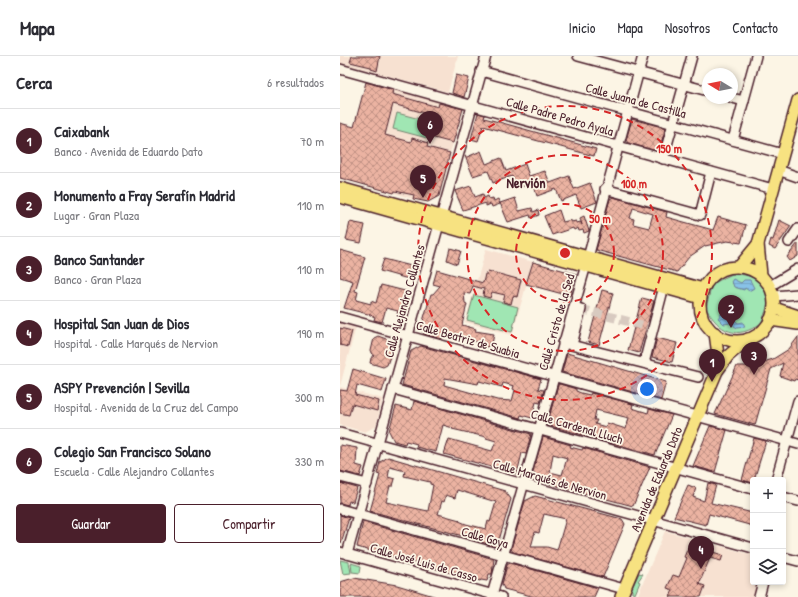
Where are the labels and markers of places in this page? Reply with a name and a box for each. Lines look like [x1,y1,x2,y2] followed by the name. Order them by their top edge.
[417,111,443,144] pin: 6
[410,165,436,198] pin: 5
[558,246,572,260] centre of rings
[718,295,744,328] pin: 2
[741,342,767,375] pin: 3
[699,349,725,382] pin: 1
[688,536,714,569] pin: 4

